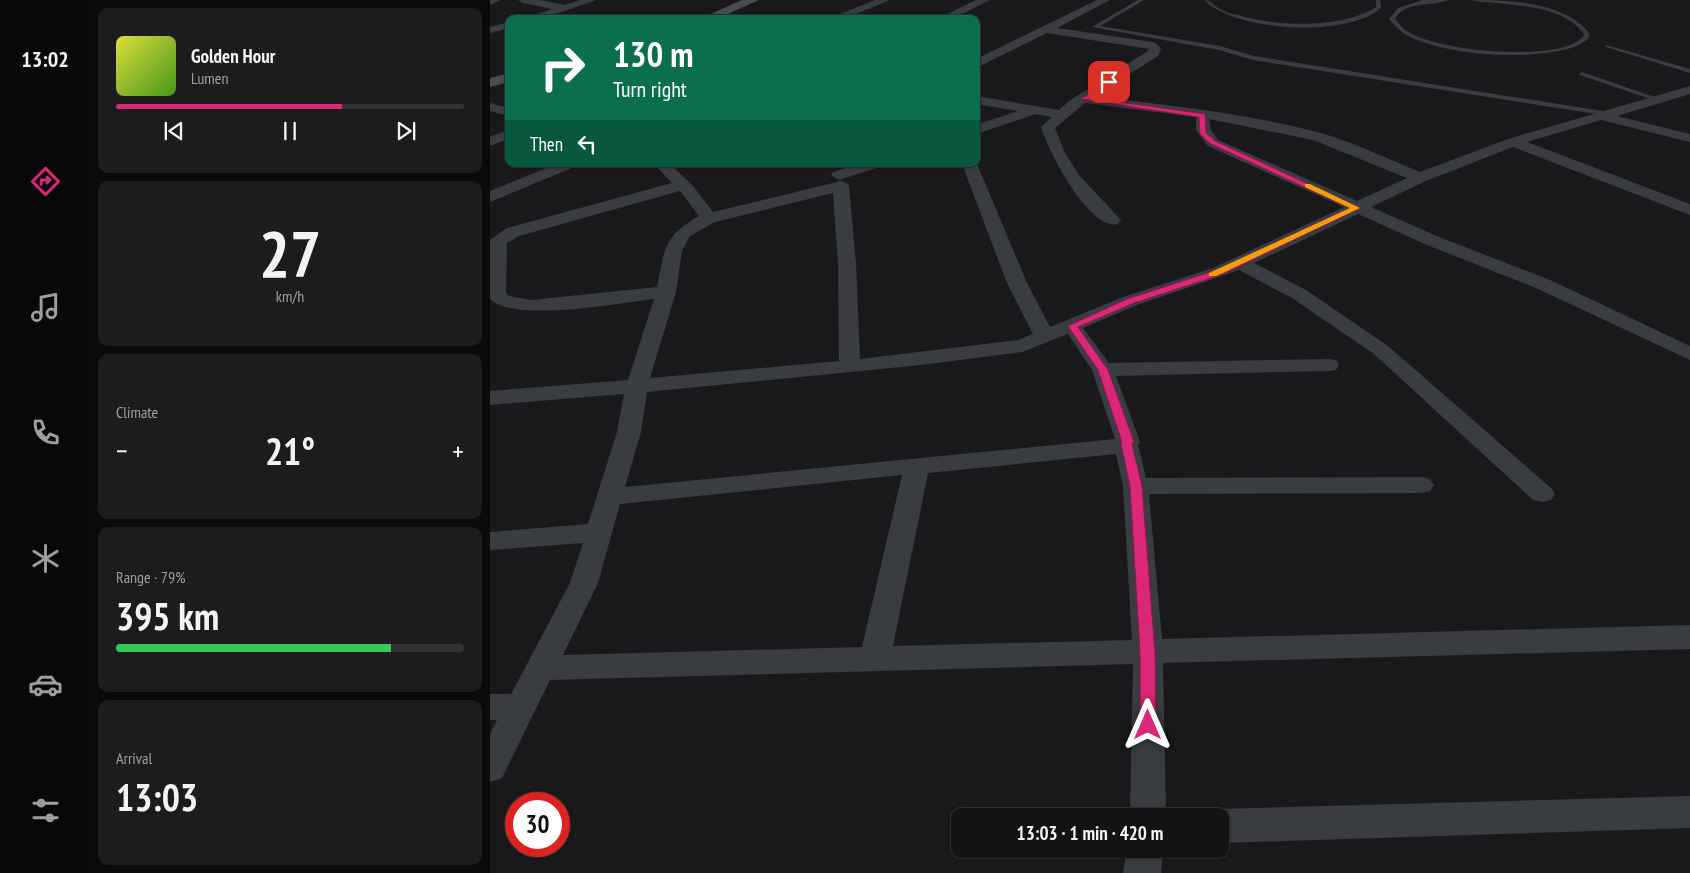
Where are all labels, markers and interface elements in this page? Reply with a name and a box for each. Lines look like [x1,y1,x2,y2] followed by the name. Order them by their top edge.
[613,31,694,77] text: 130 m
[530,35,595,100] icon: right
[191,44,275,68] text: Golden Hour
[21,45,69,73] text: 13:02
[1088,61,1130,103] pin
[191,68,228,88] text: Lumen
[1095,68,1123,96] icon: arrive
[613,75,687,103] text: Turn right
[160,117,188,145] icon: previous
[276,117,304,145] icon: pause
[392,117,420,145] icon: next
[573,130,601,158] icon: left
[530,132,563,156] text: Then
[28,164,63,199] icon: directions
[259,211,321,295] text: 27
[276,286,304,306] text: km/h
[28,290,63,325] icon: music
[116,402,158,422] text: Climate
[28,415,63,450] icon: phone
[265,426,315,475] text: 21°
[116,432,128,469] text: −
[452,432,464,469] text: +
[28,541,63,576] icon: climate
[116,567,185,587] text: Range · 79%
[116,591,219,640] text: 395 km
[28,667,63,702] icon: car
[1121,698,1173,750] position arrow
[116,748,152,768] text: Arrival
[116,772,198,821] text: 13:03
[505,792,570,857] speed limit sign: 30
[28,793,63,828] icon: filters
[1017,821,1163,845] text: 13:03 · 1 min · 420 m

